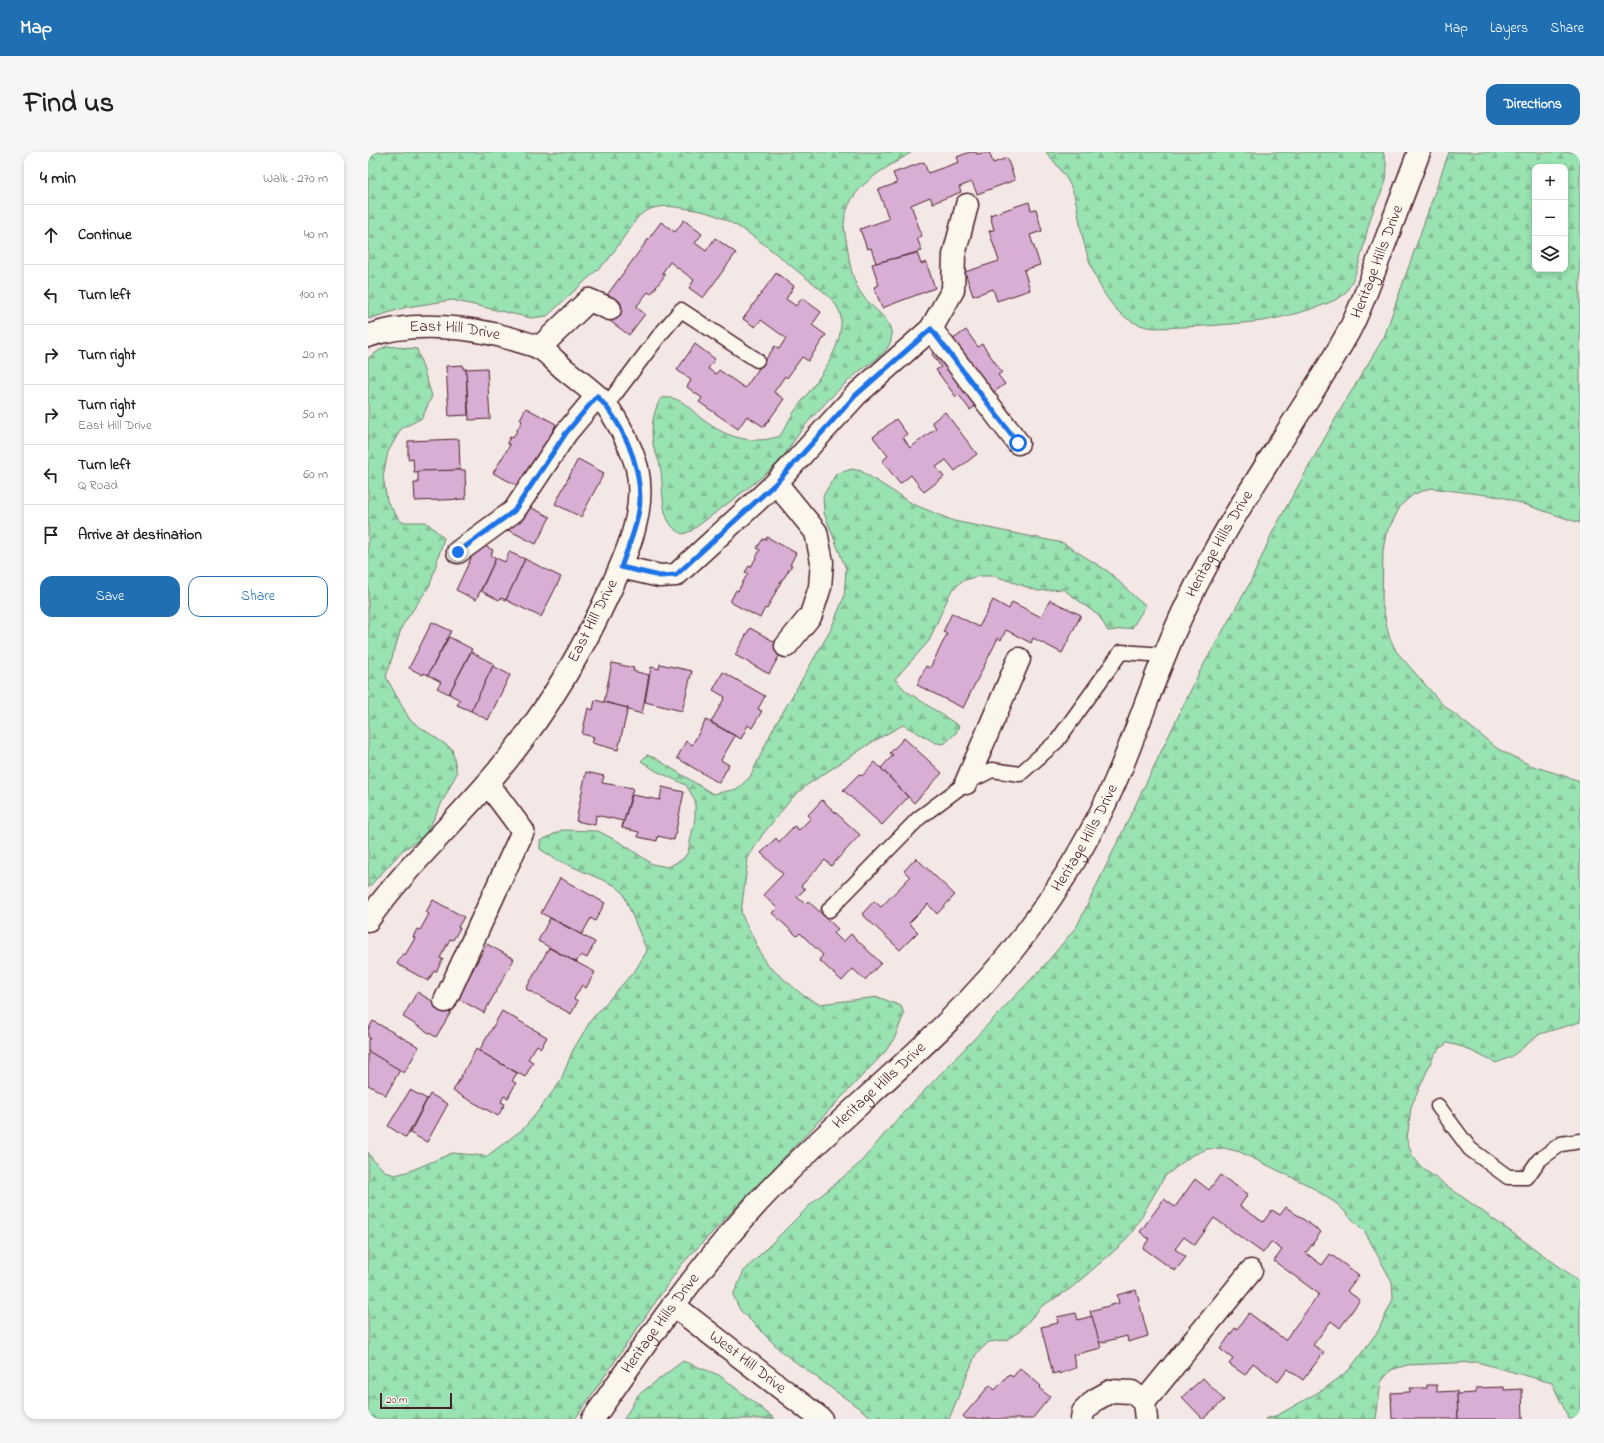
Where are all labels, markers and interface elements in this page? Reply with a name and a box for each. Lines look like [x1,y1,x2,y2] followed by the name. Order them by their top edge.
[20,15,52,42] text: Map
[1444,18,1468,39] text: Map
[1490,18,1528,39] text: Layers
[1550,18,1584,39] text: Share
[24,84,114,125] text: Find us
[1486,84,1580,125] button: Directions
[1532,164,1568,272] map controls
[1532,164,1568,200] button: +
[40,166,76,191] text: 4 min
[263,169,328,188] text: Walk · 270 m
[1532,200,1568,236] button: −
[1345,201,1410,323] street label: Heritage Hills Drive
[40,224,62,246] icon: ahead
[78,224,132,246] text: Continue
[304,225,328,244] text: 40 m
[1532,236,1568,272] button: layers
[40,284,62,306] icon: left
[78,284,131,306] text: Turn left
[299,285,328,304] text: 100 m
[409,315,503,347] street label: East Hill Drive
[40,344,62,366] icon: right
[78,344,136,366] text: Turn right
[303,345,328,364] text: 20 m
[78,394,136,416] text: Turn right
[40,404,62,426] icon: right
[302,405,328,424] text: 50 m
[78,416,152,435] text: East Hill Drive
[1009,434,1027,452] route start
[78,454,131,476] text: Turn left
[40,464,62,486] icon: left
[303,465,328,484] text: 60 m
[78,476,118,495] text: Q Road
[1180,485,1260,602] street label: Heritage Hills Drive
[40,524,62,546] icon: arrive
[78,524,202,546] text: Arrive at destination
[449,543,467,561] route end
[562,574,625,667] street label: East Hill Drive
[40,576,180,617] button: Save
[188,576,328,617] button: Share
[1046,780,1125,897] street label: Heritage Hills Drive
[827,1036,932,1135] street label: Heritage Hills Drive
[616,1267,706,1379] street label: Heritage Hills Drive
[704,1325,792,1401] street label: West Hill Drive
[380,1391,452,1410] scale bar
[386,1392,408,1408] text: 20 m

